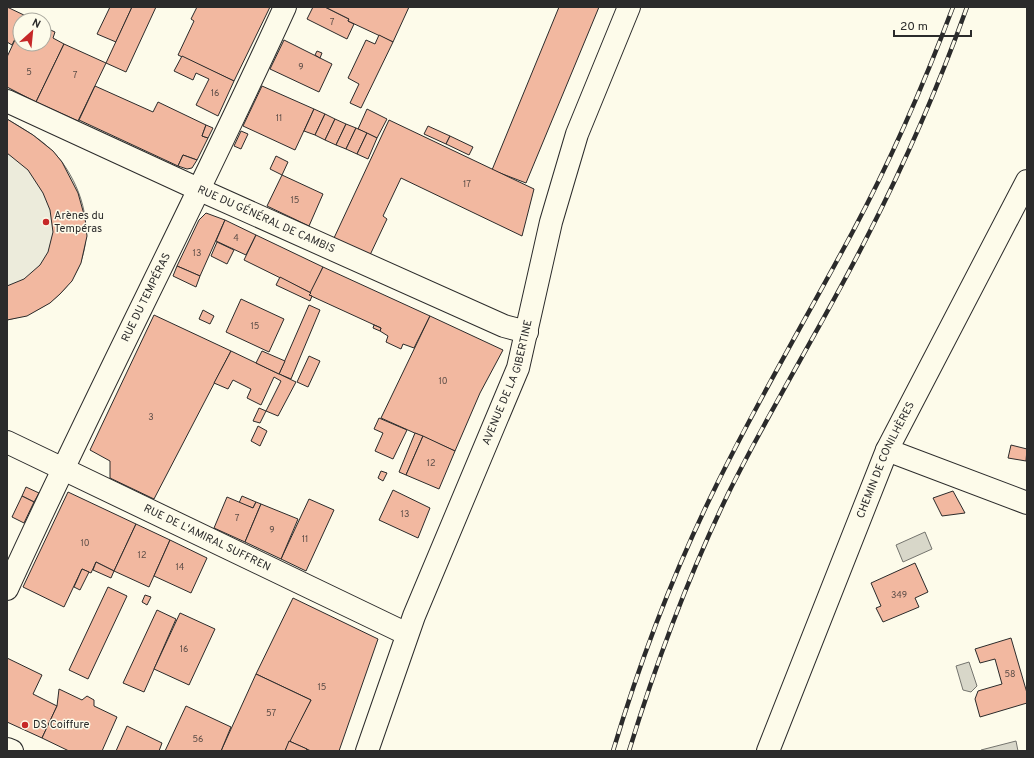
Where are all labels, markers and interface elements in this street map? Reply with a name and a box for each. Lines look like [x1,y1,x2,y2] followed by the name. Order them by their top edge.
[12,12,52,52] north arrow
[894,12,971,38] scale bar
[29,16,43,32] text: N
[330,17,335,28] house number: 7
[900,19,928,35] text: 20 m
[298,62,304,73] house number: 9
[26,67,32,78] house number: 5
[73,70,78,81] house number: 7
[211,88,219,99] house number: 16
[276,113,282,124] house number: 11
[463,179,471,190] house number: 17
[195,183,337,256] street label: RUE DU GÉNÉRAL DE CAMBIS
[291,195,299,206] house number: 15
[54,209,104,236] place label: Arènes du Tempéras
[41,217,51,227] marker: Arènes du Tempéras
[233,233,239,244] house number: 4
[193,248,201,259] house number: 13
[119,251,174,344] street label: RUE DU TEMPÉRAS
[479,318,536,447] street label: AVENUE DE LA GIBERTINE
[251,321,259,332] house number: 15
[438,376,448,387] house number: 10
[854,399,918,520] street label: CHEMIN DE CONILHÈRES
[148,412,154,423] house number: 3
[427,458,435,469] house number: 12
[141,502,273,575] street label: RUE DE L'AMIRAL SUFFREN
[401,509,409,520] house number: 13
[235,513,240,524] house number: 7
[269,525,275,536] house number: 9
[302,534,308,545] house number: 11
[80,538,90,549] house number: 10
[138,550,146,561] house number: 12
[176,562,185,573] house number: 14
[891,590,907,601] house number: 349
[180,644,188,655] house number: 16
[1004,669,1016,680] house number: 58
[318,682,326,693] house number: 15
[266,708,276,719] house number: 57
[33,718,89,732] place label: DS Coiffure
[20,720,30,730] marker: DS Coiffure
[193,734,203,745] house number: 56

